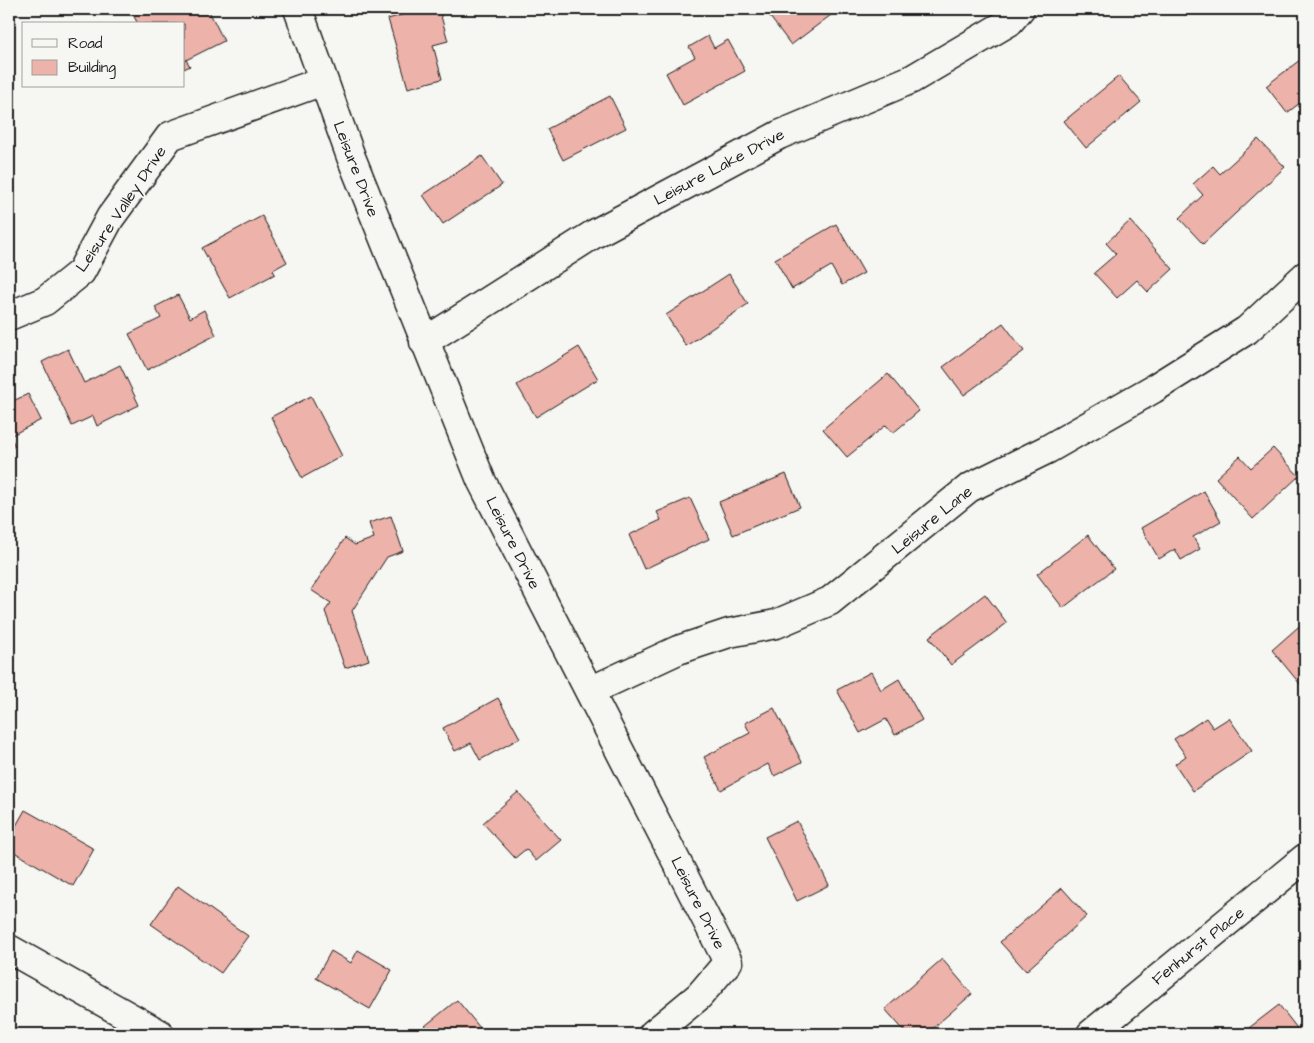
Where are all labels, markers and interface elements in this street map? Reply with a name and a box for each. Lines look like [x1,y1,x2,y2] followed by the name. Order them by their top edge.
[22,22,185,88] legend
[68,33,103,54] text: Road
[68,57,116,79] text: Building
[328,118,384,220] street label: Leisure Drive
[650,123,788,211] street label: Leisure Lake Drive
[71,141,172,277] street label: Leisure Valley Drive
[887,480,977,559] street label: Leisure Lane
[480,493,546,593] street label: Leisure Drive
[665,853,731,953] street label: Leisure Drive
[1147,902,1249,990] street label: Fenhurst Place

